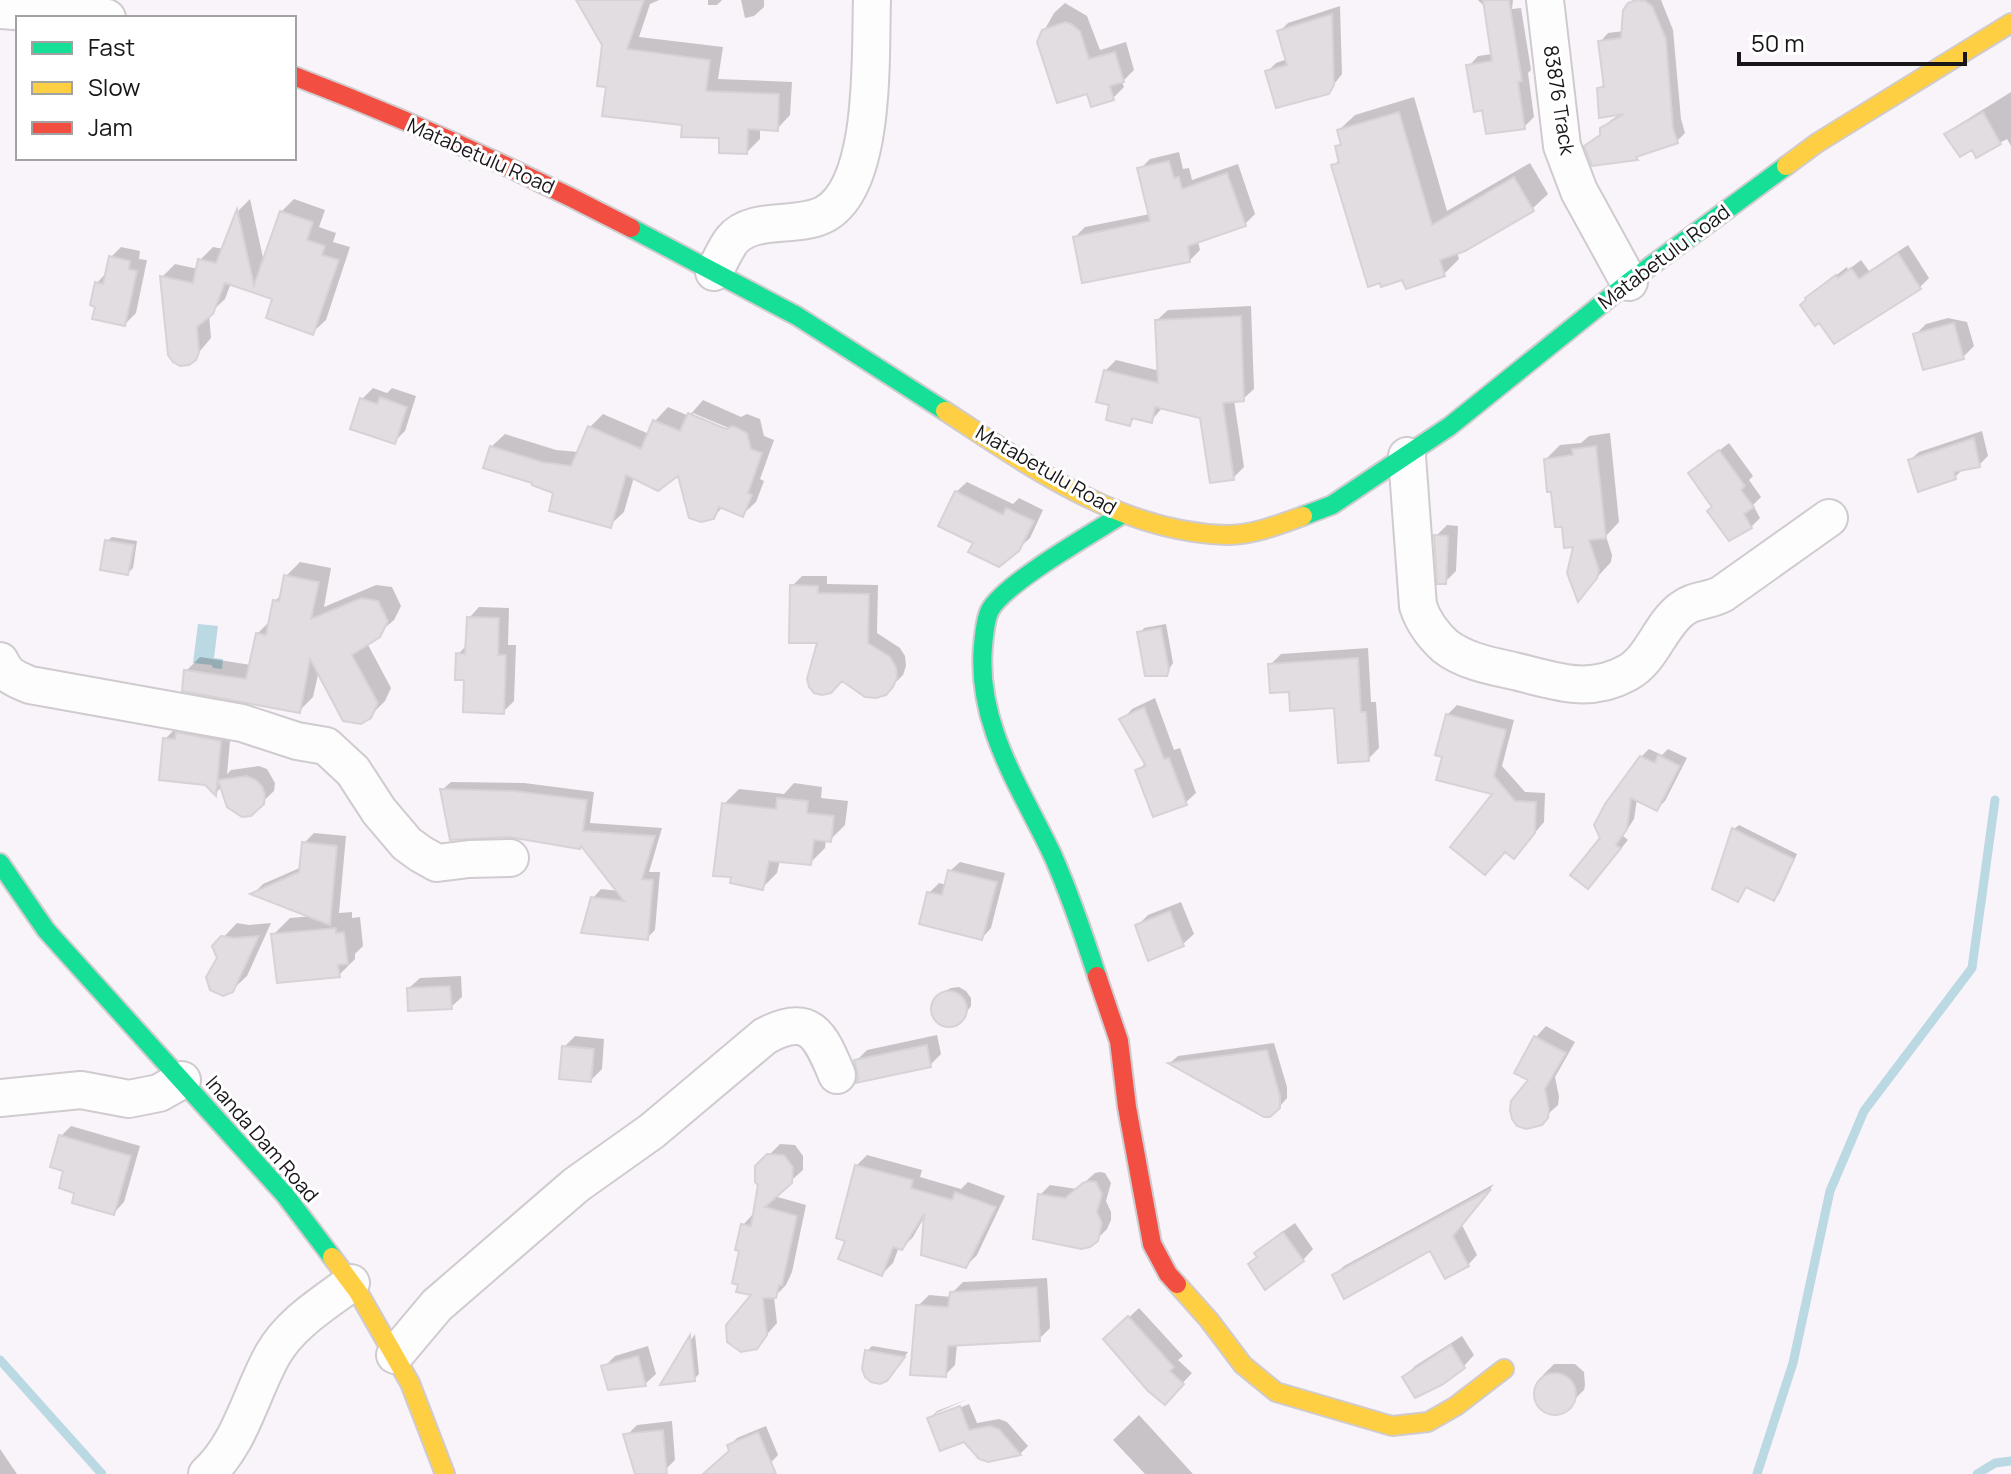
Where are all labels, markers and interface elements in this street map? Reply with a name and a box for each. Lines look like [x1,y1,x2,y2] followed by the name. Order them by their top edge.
[16,16,296,160] legend
[1739,16,1965,66] scale bar
[1751,26,1805,59] text: 50 m
[88,30,135,63] text: Fast
[1538,43,1582,158] street label: 83876 Track
[88,70,141,103] text: Slow
[88,110,133,143] text: Jam
[403,111,559,200] street label: Matabetulu Road
[1592,198,1735,315] street label: Matabetulu Road
[971,418,1122,521] street label: Matabetulu Road
[200,1070,325,1208] street label: Inanda Dam Road

